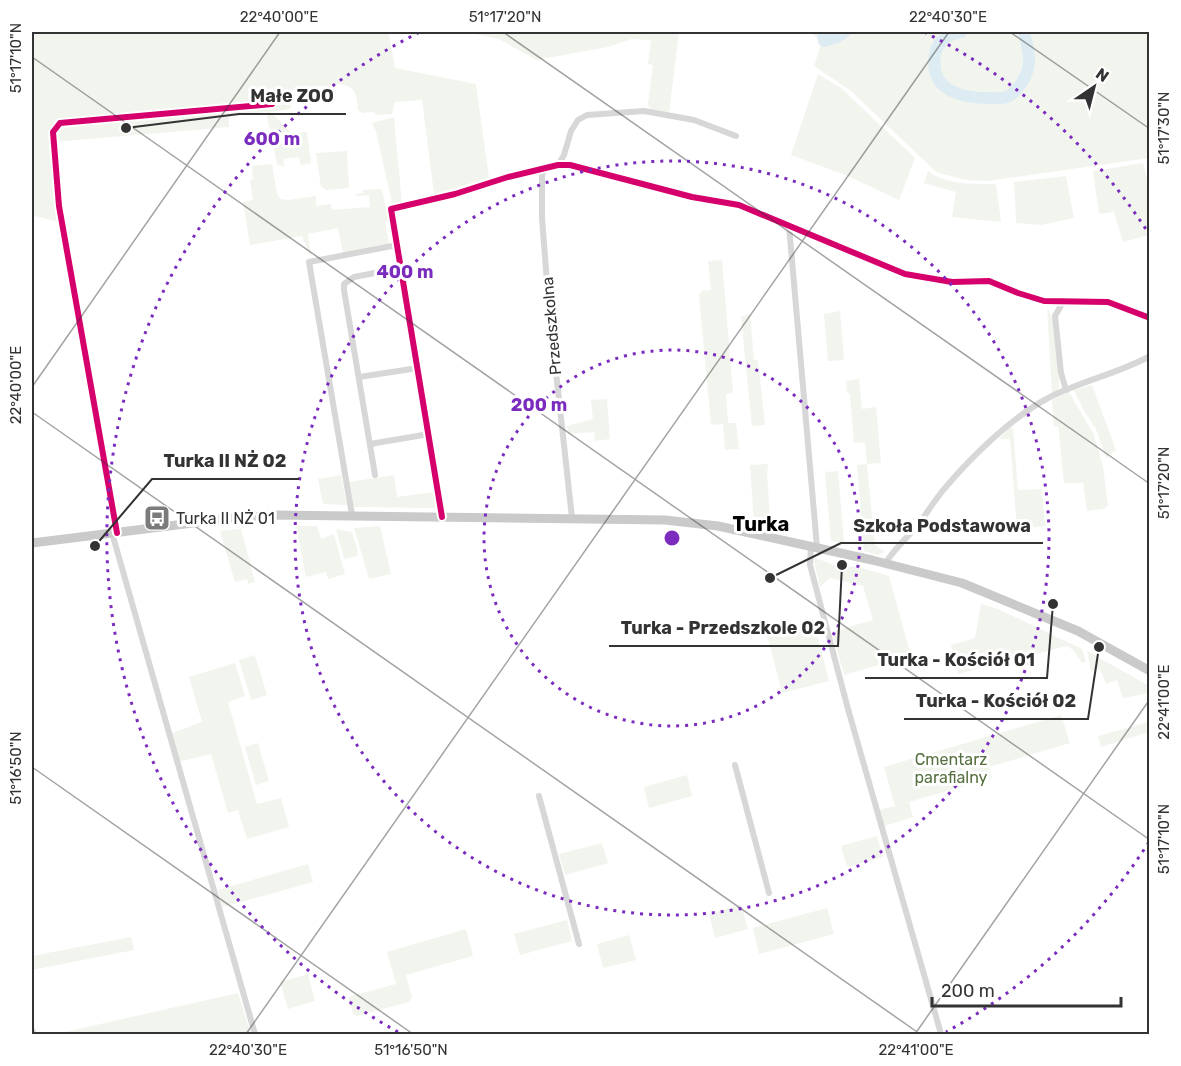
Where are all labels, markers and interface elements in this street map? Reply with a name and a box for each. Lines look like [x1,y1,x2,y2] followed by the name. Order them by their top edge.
[240,8,318,26] text: 22°40'00"E
[469,8,541,26] text: 51°17'20"N
[909,8,987,26] text: 22°40'30"E
[7,23,25,93] text: 51°17'10"N
[1064,57,1124,117] north arrow
[1092,64,1112,86] text: N
[239,78,346,114] callout: Małe ZOO
[250,85,334,107] text: Małe ZOO
[1155,92,1173,164] text: 51°17'30"N
[244,128,300,150] text: 600 m
[376,261,434,283] text: 400 m
[538,276,565,376] street label: Przedszkolna
[7,346,25,424] text: 22°40'00"E
[511,394,567,416] text: 200 m
[152,443,299,479] callout: Turka II NŻ 02
[1155,447,1173,519] text: 51°17'20"N
[164,450,286,472] text: Turka II NŻ 02
[142,503,172,533] bus stop icon: Turka II NŻ 01
[841,507,1043,543] callout: Szkoła Podstawowa
[176,509,275,528] place label: Turka II NŻ 01
[733,512,789,536] district label: Turka
[853,515,1031,537] text: Szkoła Podstawowa
[662,528,682,548] centre of rings
[609,610,838,646] callout: Turka - Przedszkole 02
[621,617,825,639] text: Turka - Przedszkole 02
[865,642,1047,678] callout: Turka - Kościół 01
[877,649,1035,671] text: Turka - Kościół 01
[1155,664,1173,740] text: 22°41'00"E
[904,683,1088,719] callout: Turka - Kościół 02
[916,690,1076,712] text: Turka - Kościół 02
[7,731,25,805] text: 51°16'50"N
[915,750,988,787] park label: Cmentarz parafialny
[1155,804,1173,874] text: 51°17'10"N
[932,970,1121,1008] scale bar
[941,980,995,1002] text: 200 m
[209,1041,287,1059] text: 22°40'30"E
[374,1041,448,1059] text: 51°16'50"N
[878,1041,954,1059] text: 22°41'00"E

